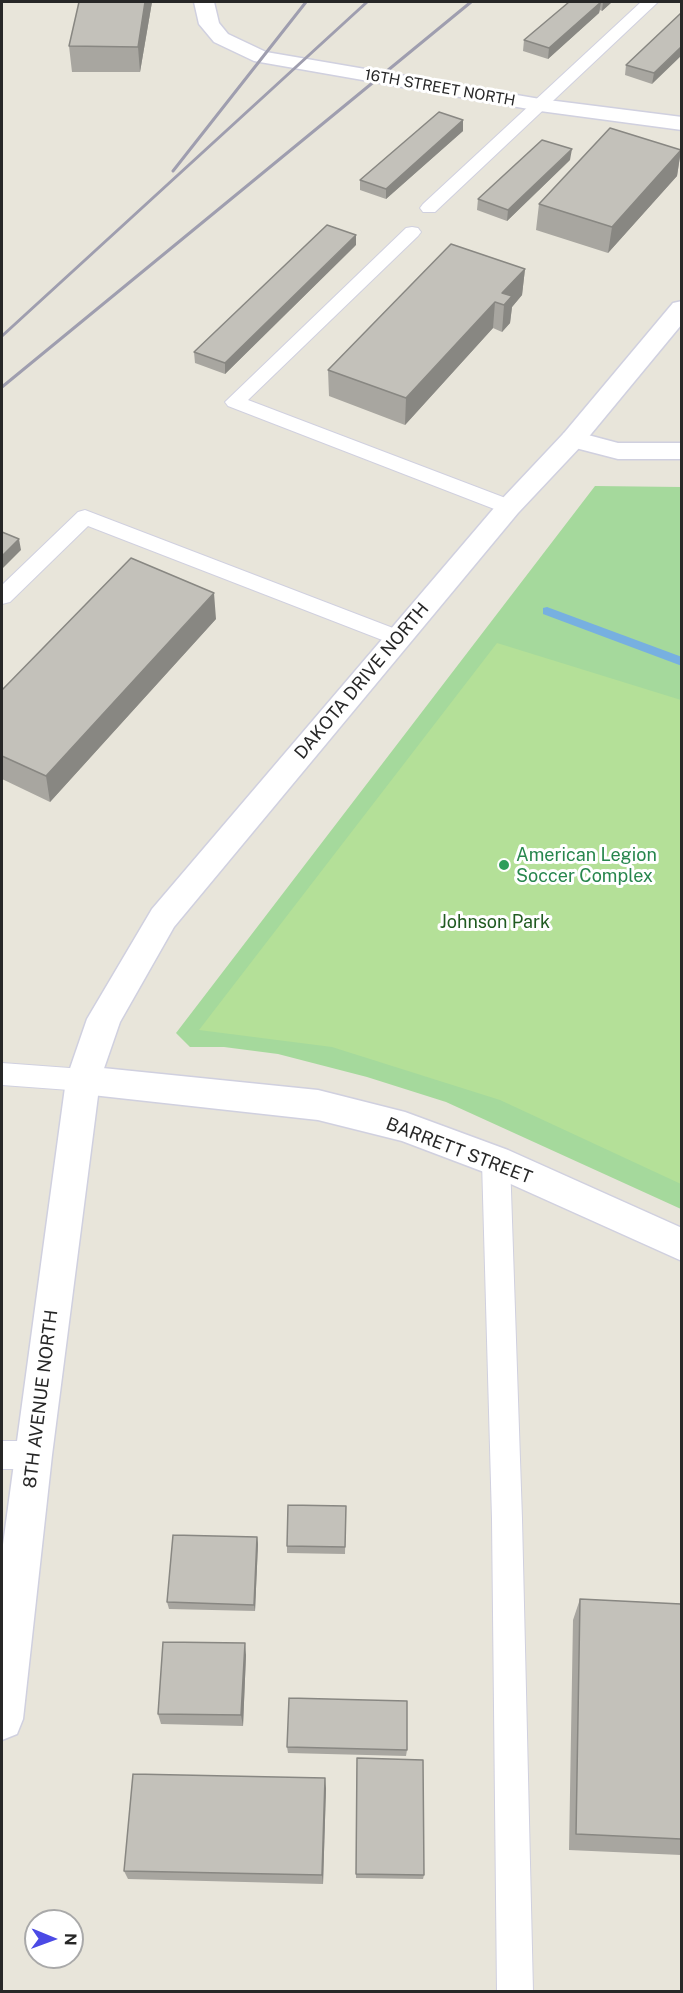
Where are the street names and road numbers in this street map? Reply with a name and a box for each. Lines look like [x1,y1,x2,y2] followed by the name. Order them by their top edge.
[363,66,517,110] street label: 16TH STREET NORTH
[290,598,434,764] street label: DAKOTA DRIVE NORTH
[383,1113,535,1189] street label: BARRETT STREET
[19,1309,63,1489] street label: 8TH AVENUE NORTH

